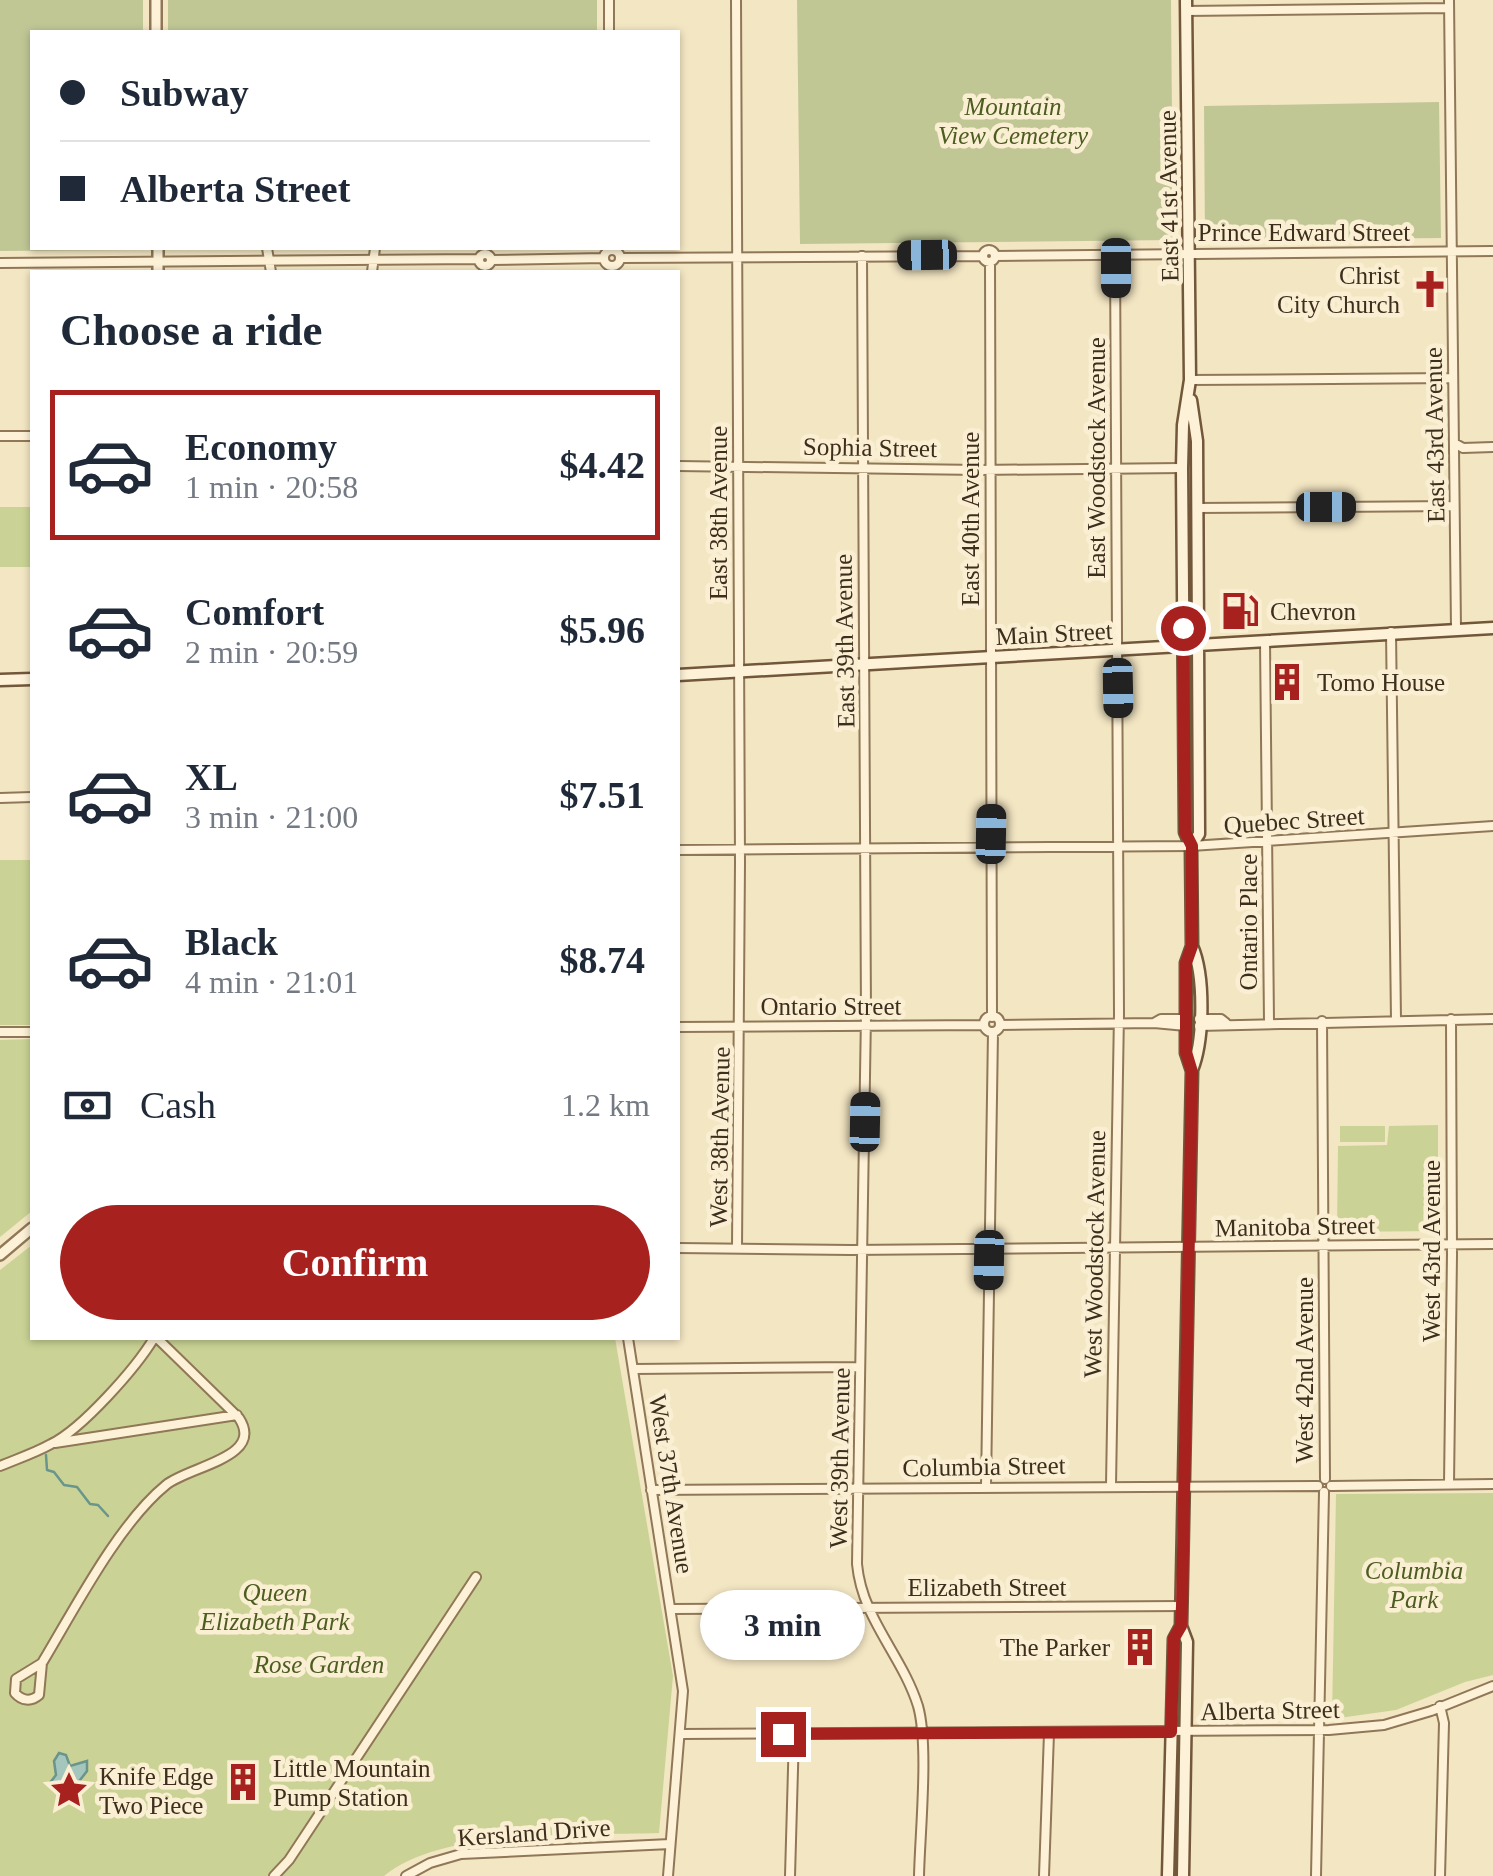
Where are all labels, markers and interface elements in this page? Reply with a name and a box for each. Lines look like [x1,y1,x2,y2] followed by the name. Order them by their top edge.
[120,72,249,114] text: Subway
[938,93,1089,149] park label: Mountain View Cemetery
[1154,110,1183,282] street label: East 41st Avenue
[120,168,350,210] text: Alberta Street
[1198,219,1410,246] street label: Prince Edward Street
[1101,238,1131,298] car
[897,239,957,271] car
[1277,262,1400,318] place label: Christ City Church
[1409,268,1451,310] church icon: Christ City Church
[60,305,323,355] text: Choose a ride
[1083,337,1110,579] street label: East Woodstock Avenue
[1419,347,1450,523] street label: East 43rd Avenue
[65,420,155,510] icon: car
[185,426,337,468] text: Economy
[705,426,732,600] street label: East 38th Avenue
[957,432,984,606] street label: East 40th Avenue
[803,433,937,462] street label: Sophia Street
[560,444,645,486] text: $4.42
[185,469,358,505] text: 1 min · 20:58
[1296,492,1356,522] car
[829,554,860,728] street label: East 39th Avenue
[65,585,155,675] icon: car
[1219,590,1261,632] fuel station icon: Chevron
[185,591,324,633] text: Comfort
[1270,598,1357,625] place label: Chevron
[1161,606,1206,651] route start
[560,609,645,651] text: $5.96
[995,617,1113,650] street label: Main Street
[185,634,358,670] text: 2 min · 20:59
[1102,658,1134,718] car
[1266,661,1308,703] building icon: Tomo House
[1317,669,1445,696] place label: Tomo House
[65,750,155,840] icon: car
[185,756,238,798] text: XL
[560,774,645,816] text: $7.51
[185,799,358,835] text: 3 min · 21:00
[1223,802,1365,839] street label: Quebec Street
[975,804,1007,864] car
[1235,854,1262,990] street label: Ontario Place
[65,915,155,1005] icon: car
[185,921,278,963] text: Black
[560,939,645,981] text: $8.74
[185,964,358,1000] text: 4 min · 21:01
[761,993,902,1020] street label: Ontario Street
[704,1046,735,1228] street label: West 38th Avenue
[60,1078,115,1133] icon: cash
[140,1084,216,1126] text: Cash
[561,1087,650,1123] text: 1.2 km
[849,1092,881,1152] car
[1079,1130,1110,1378] street label: West Woodstock Avenue
[1418,1160,1445,1342] street label: West 43rd Avenue
[60,1205,650,1320] button: Confirm
[1215,1212,1375,1241] street label: Manitoba Street
[973,1230,1005,1290] car
[1291,1277,1318,1463] street label: West 42nd Avenue
[824,1367,855,1549] street label: West 39th Avenue
[644,1393,699,1575] street label: West 37th Avenue
[902,1452,1066,1481] street label: Columbia Street
[1365,1557,1463,1613] park label: Columbia Park
[908,1574,1067,1601] street label: Elizabeth Street
[199,1579,351,1635] park label: Queen Elizabeth Park
[700,1589,866,1659] callout: 3 min
[744,1607,821,1643] text: 3 min
[1119,1626,1161,1668] building icon: The Parker
[1000,1634,1111,1661] place label: The Parker
[253,1651,384,1678] park label: Rose Garden
[1200,1696,1340,1725] street label: Alberta Street
[761,1712,806,1757] route end
[273,1755,431,1811] place label: Little Mountain Pump Station
[222,1761,264,1803] building icon: Little Mountain Pump Station
[99,1763,214,1819] place label: Knife Edge Two Piece
[48,1769,90,1811] place icon: Knife Edge Two Piece
[457,1814,612,1851] street label: Kersland Drive

